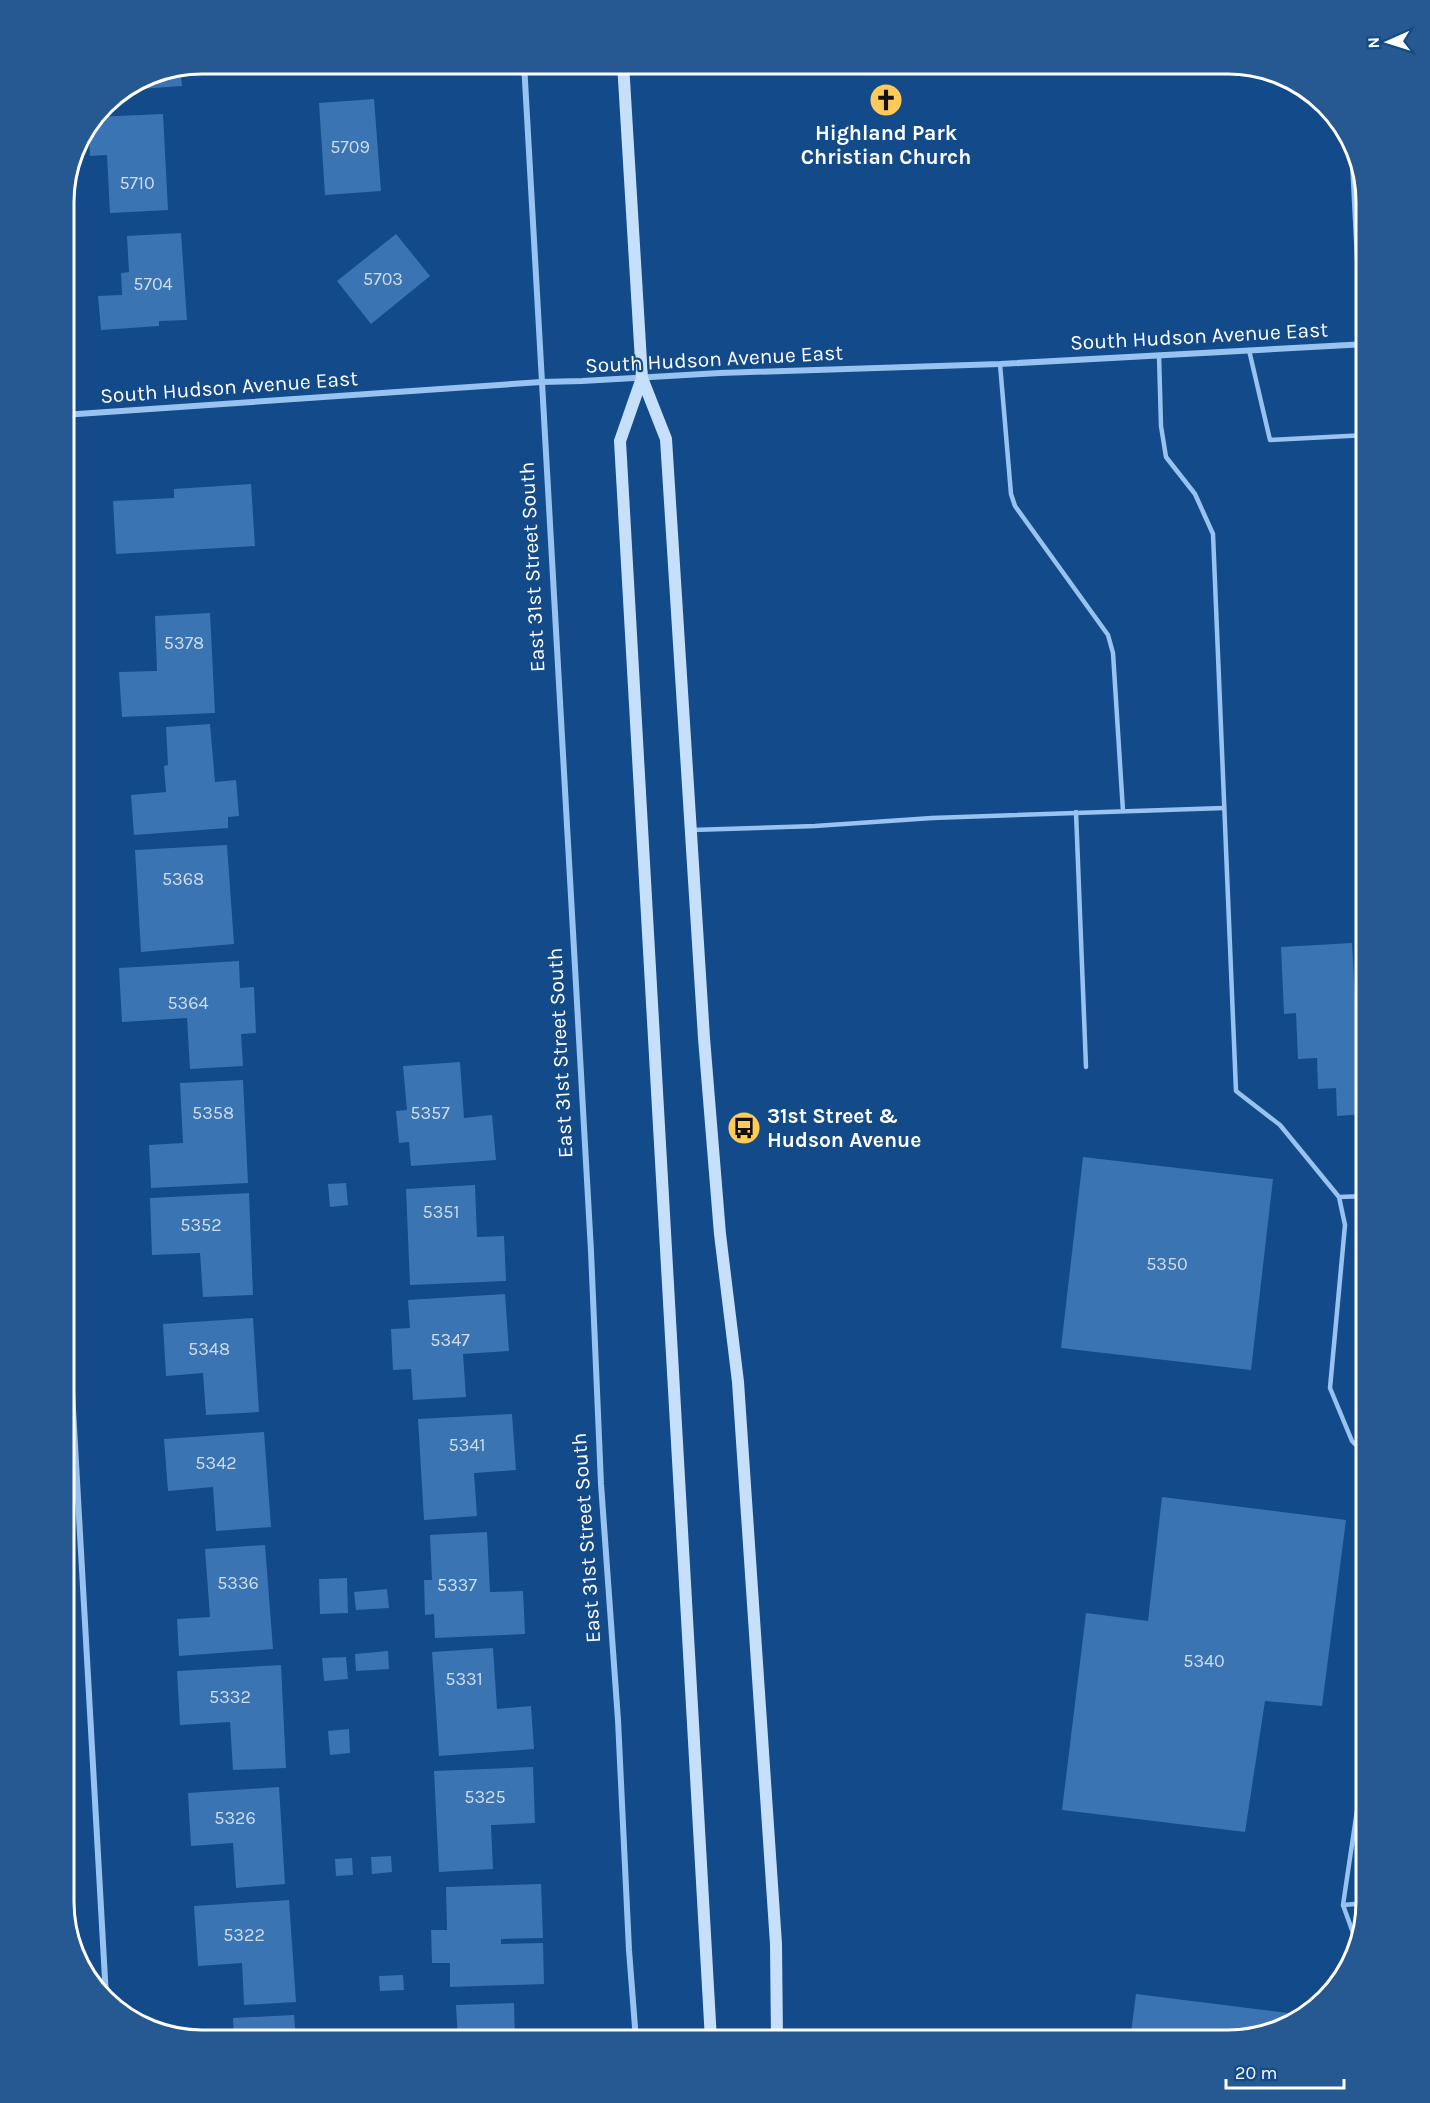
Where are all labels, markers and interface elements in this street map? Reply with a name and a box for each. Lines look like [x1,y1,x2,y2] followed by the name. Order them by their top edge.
[1358,12,1418,72] north arrow
[1364,37,1383,49] text: N
[868,82,904,118] church icon: Highland Park Christian Church
[801,121,971,169] place label: Highland Park Christian Church
[330,136,370,158] house number: 5709
[119,172,155,194] house number: 5710
[363,268,403,290] house number: 5703
[133,273,173,295] house number: 5704
[1069,317,1329,355] street label: South Hudson Avenue East
[584,340,844,378] street label: South Hudson Avenue East
[99,366,359,408] street label: South Hudson Avenue East
[515,461,549,673] street label: East 31st Street South
[164,632,204,654] house number: 5378
[162,868,204,890] house number: 5368
[543,947,577,1159] street label: East 31st Street South
[167,992,209,1014] house number: 5364
[192,1102,234,1124] house number: 5358
[410,1102,450,1124] house number: 5357
[767,1104,921,1152] place label: 31st Street & Hudson Avenue
[726,1110,762,1146] bus stop icon: 31st Street & Hudson Avenue
[423,1201,459,1223] house number: 5351
[180,1214,222,1236] house number: 5352
[1146,1253,1188,1275] house number: 5350
[430,1329,470,1351] house number: 5347
[188,1338,230,1360] house number: 5348
[567,1432,605,1644] street label: East 31st Street South
[449,1434,485,1456] house number: 5341
[195,1452,237,1474] house number: 5342
[217,1572,259,1594] house number: 5336
[437,1574,477,1596] house number: 5337
[1183,1650,1225,1672] house number: 5340
[445,1668,483,1690] house number: 5331
[209,1686,251,1708] house number: 5332
[464,1786,506,1808] house number: 5325
[214,1807,256,1829] house number: 5326
[223,1924,265,1946] house number: 5322
[1226,2052,1344,2090] scale bar
[1235,2062,1277,2084] text: 20 m

